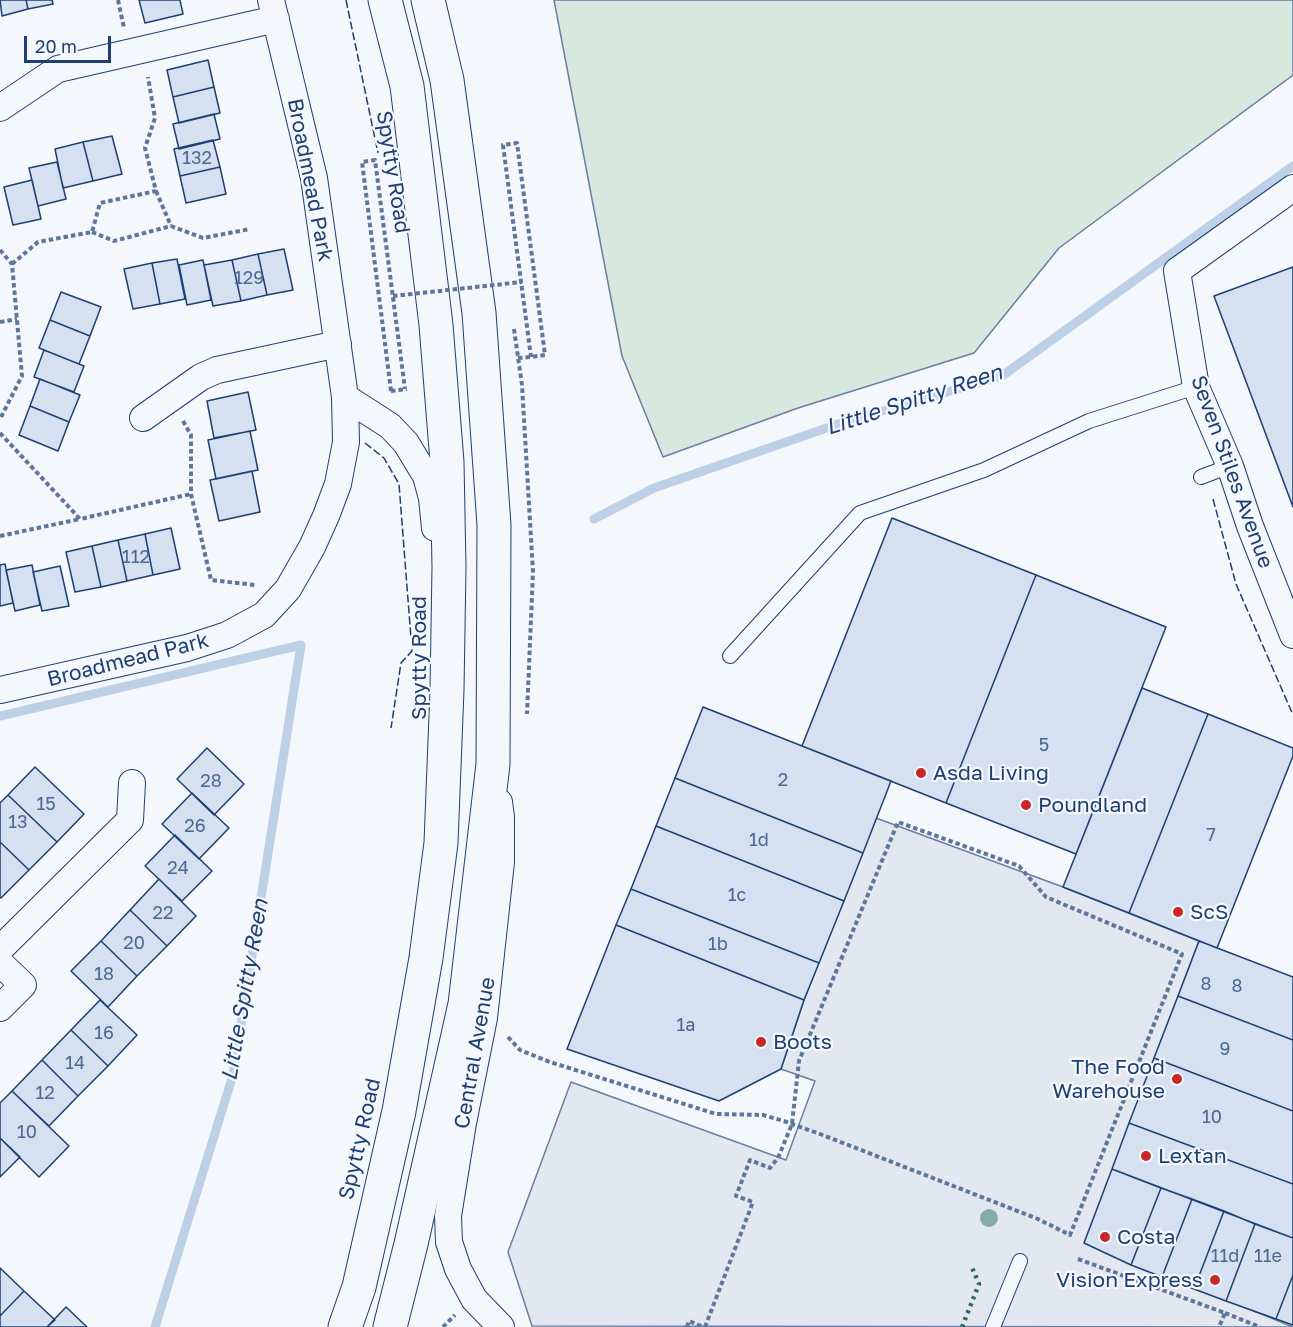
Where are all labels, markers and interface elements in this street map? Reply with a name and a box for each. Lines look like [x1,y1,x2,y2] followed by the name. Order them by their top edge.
[27,24,114,62] scale bar
[35,35,77,57] text: 20 m
[282,96,338,264] street label: Broadmead Park
[371,109,415,235] street label: Spytty Road
[182,147,212,169] house number: 132
[234,267,264,289] house number: 129
[823,359,1005,441] water label: Little Spitty Reen
[1185,372,1279,572] street label: Seven Stiles Avenue
[122,546,150,568] house number: 112
[406,596,432,720] street label: Spytty Road
[45,628,211,692] street label: Broadmead Park
[1039,734,1049,756] house number: 5
[933,760,1049,786] place label: Asda Living
[914,766,928,780] marker: Asda Living
[778,769,788,791] house number: 2
[200,770,222,792] house number: 28
[1038,792,1147,818] place label: Poundland
[36,793,56,815] house number: 15
[1019,798,1033,812] marker: Poundland
[8,811,28,833] house number: 13
[184,815,206,837] house number: 26
[1206,824,1216,846] house number: 7
[749,829,769,851] house number: 1d
[167,857,189,879] house number: 24
[728,884,746,906] house number: 1c
[216,897,274,1083] water label: Little Spitty Reen
[1190,899,1228,925] place label: ScS
[153,902,173,924] house number: 22
[1171,905,1185,919] marker: ScS
[123,932,145,954] house number: 20
[708,933,728,955] house number: 1b
[94,963,114,985] house number: 18
[1201,973,1211,995] house number: 8
[449,975,501,1131] street label: Central Avenue
[1232,975,1242,997] house number: 8
[677,1014,695,1036] house number: 1a
[94,1022,114,1044] house number: 16
[773,1029,832,1055] place label: Boots
[754,1035,768,1049] marker: Boots
[1220,1038,1230,1060] house number: 9
[65,1052,85,1074] house number: 14
[1052,1054,1165,1104] place label: The Food Warehouse
[1170,1072,1184,1086] marker: The Food Warehouse
[334,1076,386,1202] street label: Spytty Road
[35,1082,55,1104] house number: 12
[1202,1106,1222,1128] house number: 10
[17,1121,37,1143] house number: 10
[1158,1143,1227,1169] place label: Lextan
[1139,1149,1153,1163] marker: Lextan
[1117,1224,1175,1250] place label: Costa
[1098,1230,1112,1244] marker: Costa
[1211,1245,1239,1267] house number: 11d
[1254,1245,1282,1267] house number: 11e
[1056,1267,1203,1293] place label: Vision Express
[1208,1273,1222,1287] marker: Vision Express

